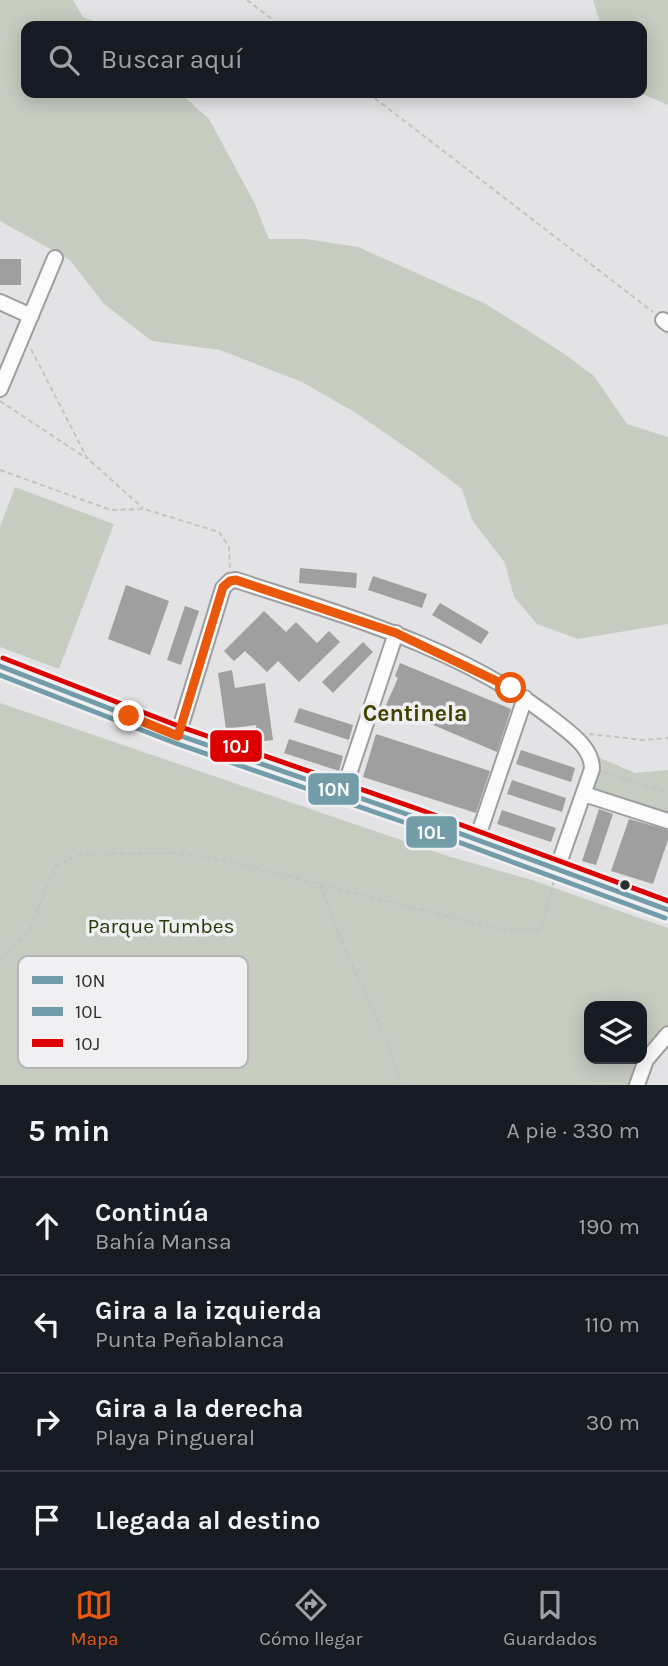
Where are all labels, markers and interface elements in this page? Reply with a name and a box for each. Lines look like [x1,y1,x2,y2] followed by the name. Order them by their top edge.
[21,21,647,98] search box
[45,41,83,79] icon: search
[101,44,243,75] text: Buscar aquí
[495,672,526,703] route start
[113,700,144,731] route end
[363,700,467,727] district label: Centinela
[209,729,263,763] line badge: 10J
[222,736,250,758] text: 10J
[307,772,360,806] line badge: 10N
[318,779,350,801] text: 10N
[405,815,458,849] line badge: 10L
[417,822,446,844] text: 10L
[618,878,632,892] unlabelled marker
[87,914,235,938] park label: Parque Tumbes
[18,956,248,1068] legend
[75,970,106,992] text: 10N
[75,1001,102,1023] text: 10L
[584,1001,647,1064] map controls
[584,1001,647,1064] button: layers
[75,1033,100,1055] text: 10J
[28,1113,110,1149] text: 5 min
[506,1117,640,1144] text: A pie · 330 m
[95,1197,209,1228] text: Continúa
[28,1207,66,1245] icon: ahead
[578,1213,640,1240] text: 190 m
[95,1228,232,1255] text: Bahía Mansa
[95,1295,322,1326] text: Gira a la izquierda
[28,1305,66,1343] icon: left
[584,1311,640,1338] text: 110 m
[95,1326,285,1353] text: Punta Peñablanca
[95,1393,304,1424] text: Gira a la derecha
[28,1403,66,1441] icon: right
[586,1409,640,1436] text: 30 m
[95,1424,255,1451] text: Playa Pingueral
[28,1501,66,1539] icon: arrive
[95,1505,321,1536] text: Llegada al destino
[70,1586,119,1650] tab: Mapa
[259,1586,362,1650] tab: Cómo llegar
[503,1586,598,1650] tab: Guardados

